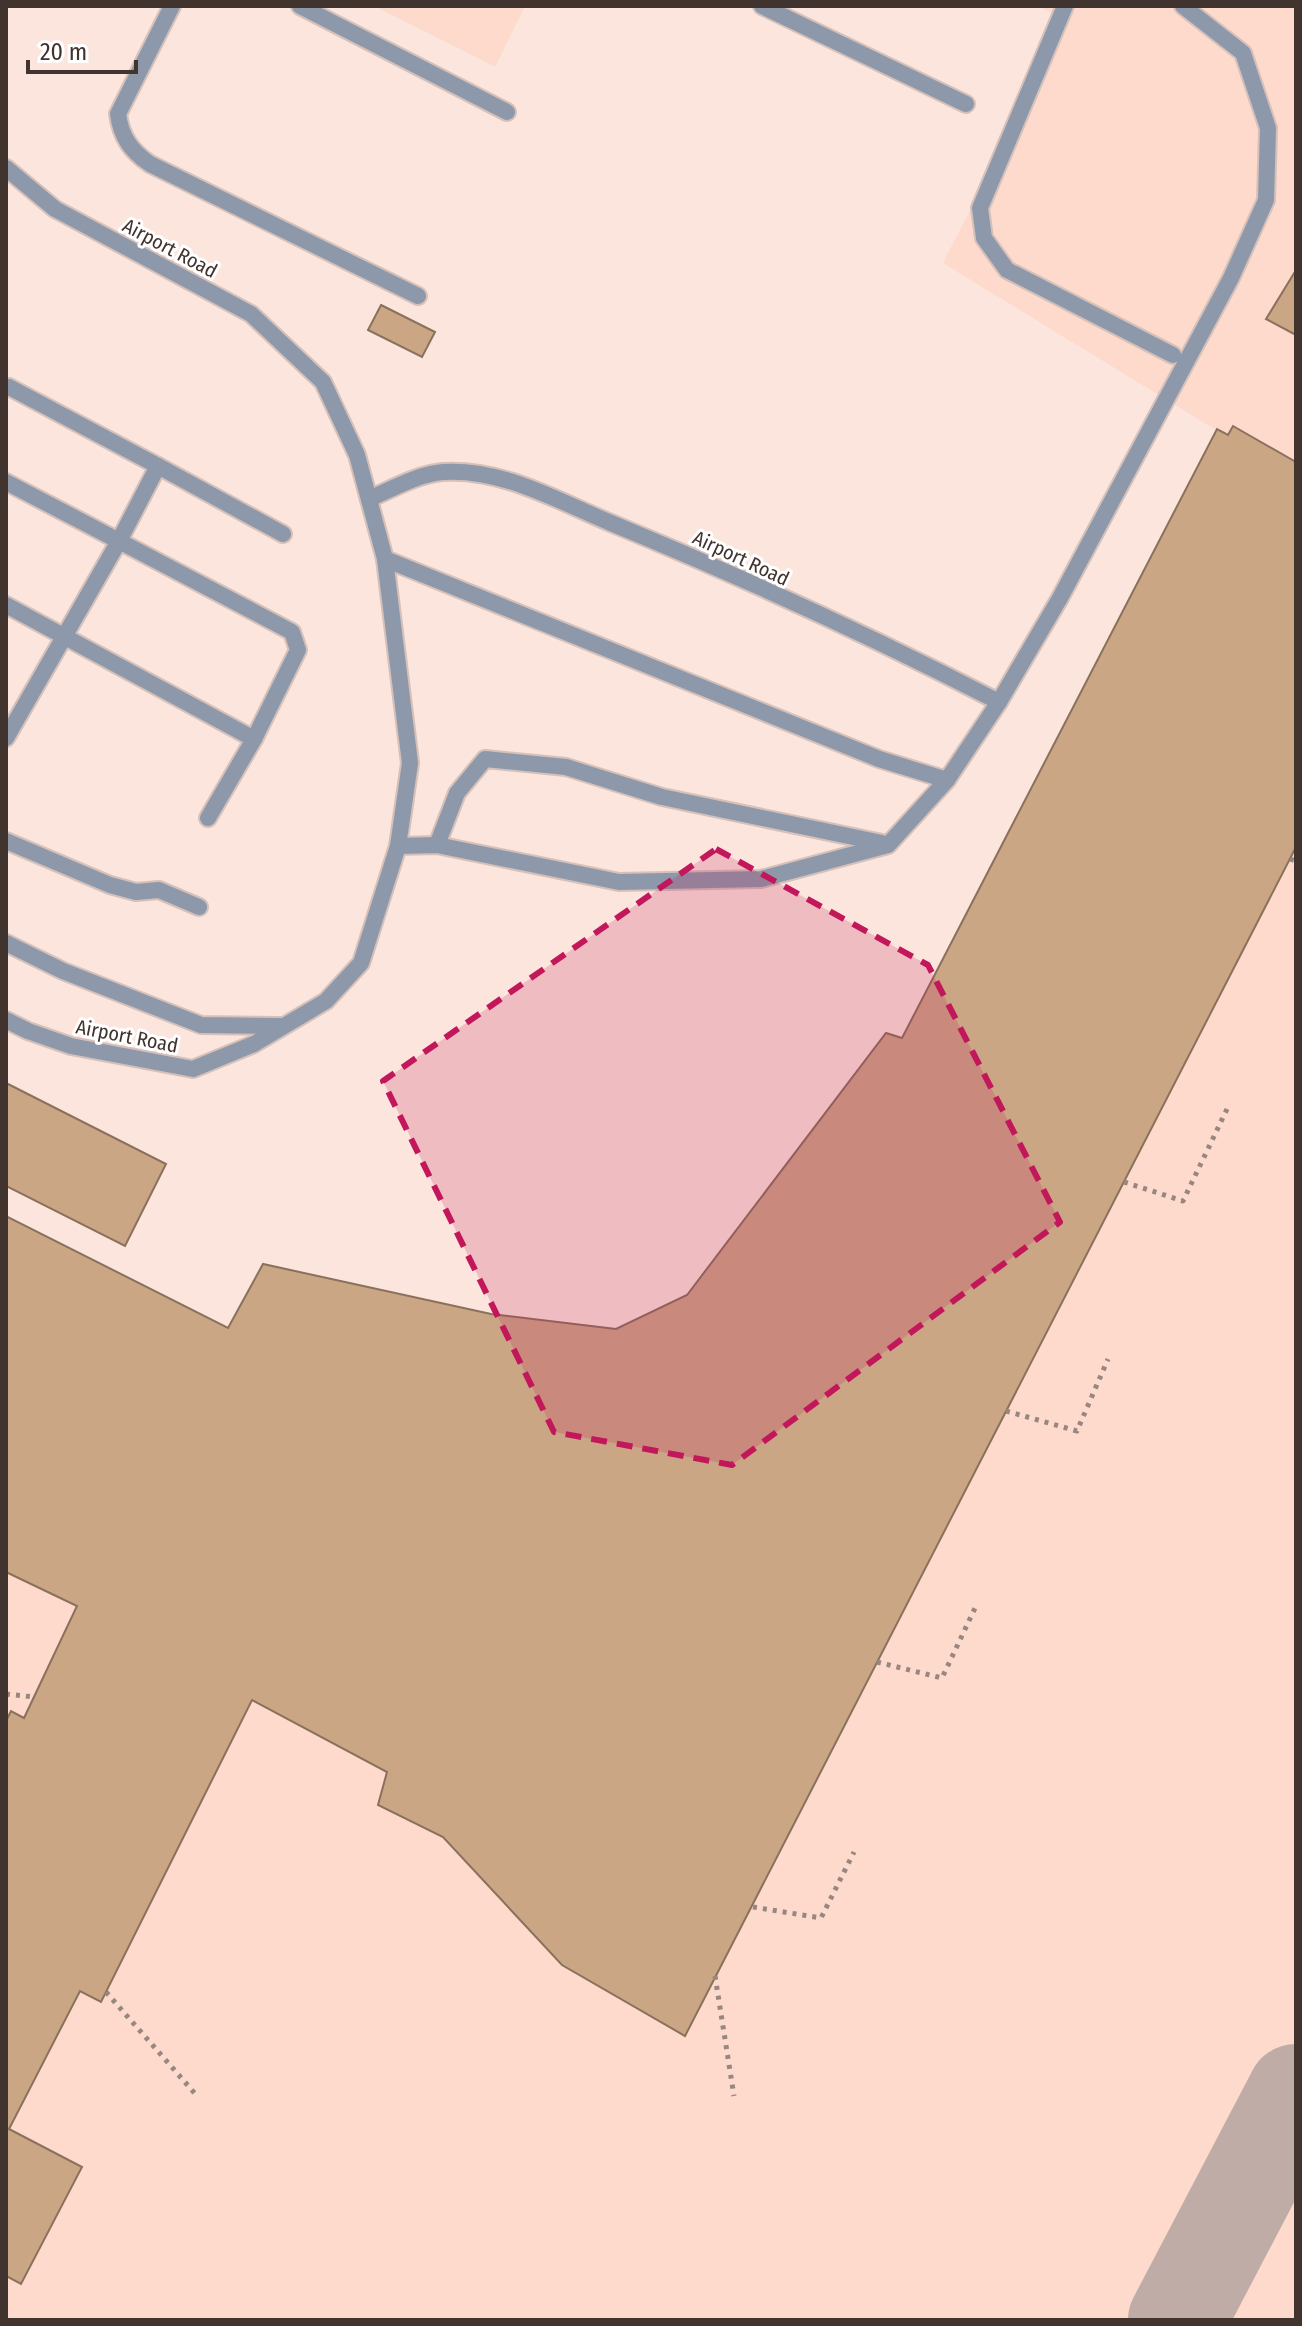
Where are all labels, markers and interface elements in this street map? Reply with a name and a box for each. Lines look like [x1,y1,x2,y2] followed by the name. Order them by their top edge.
[28,24,136,74] scale bar
[40,38,87,66] text: 20 m
[119,213,221,283] street label: Airport Road
[689,525,793,591] street label: Airport Road
[74,1014,180,1058] street label: Airport Road

